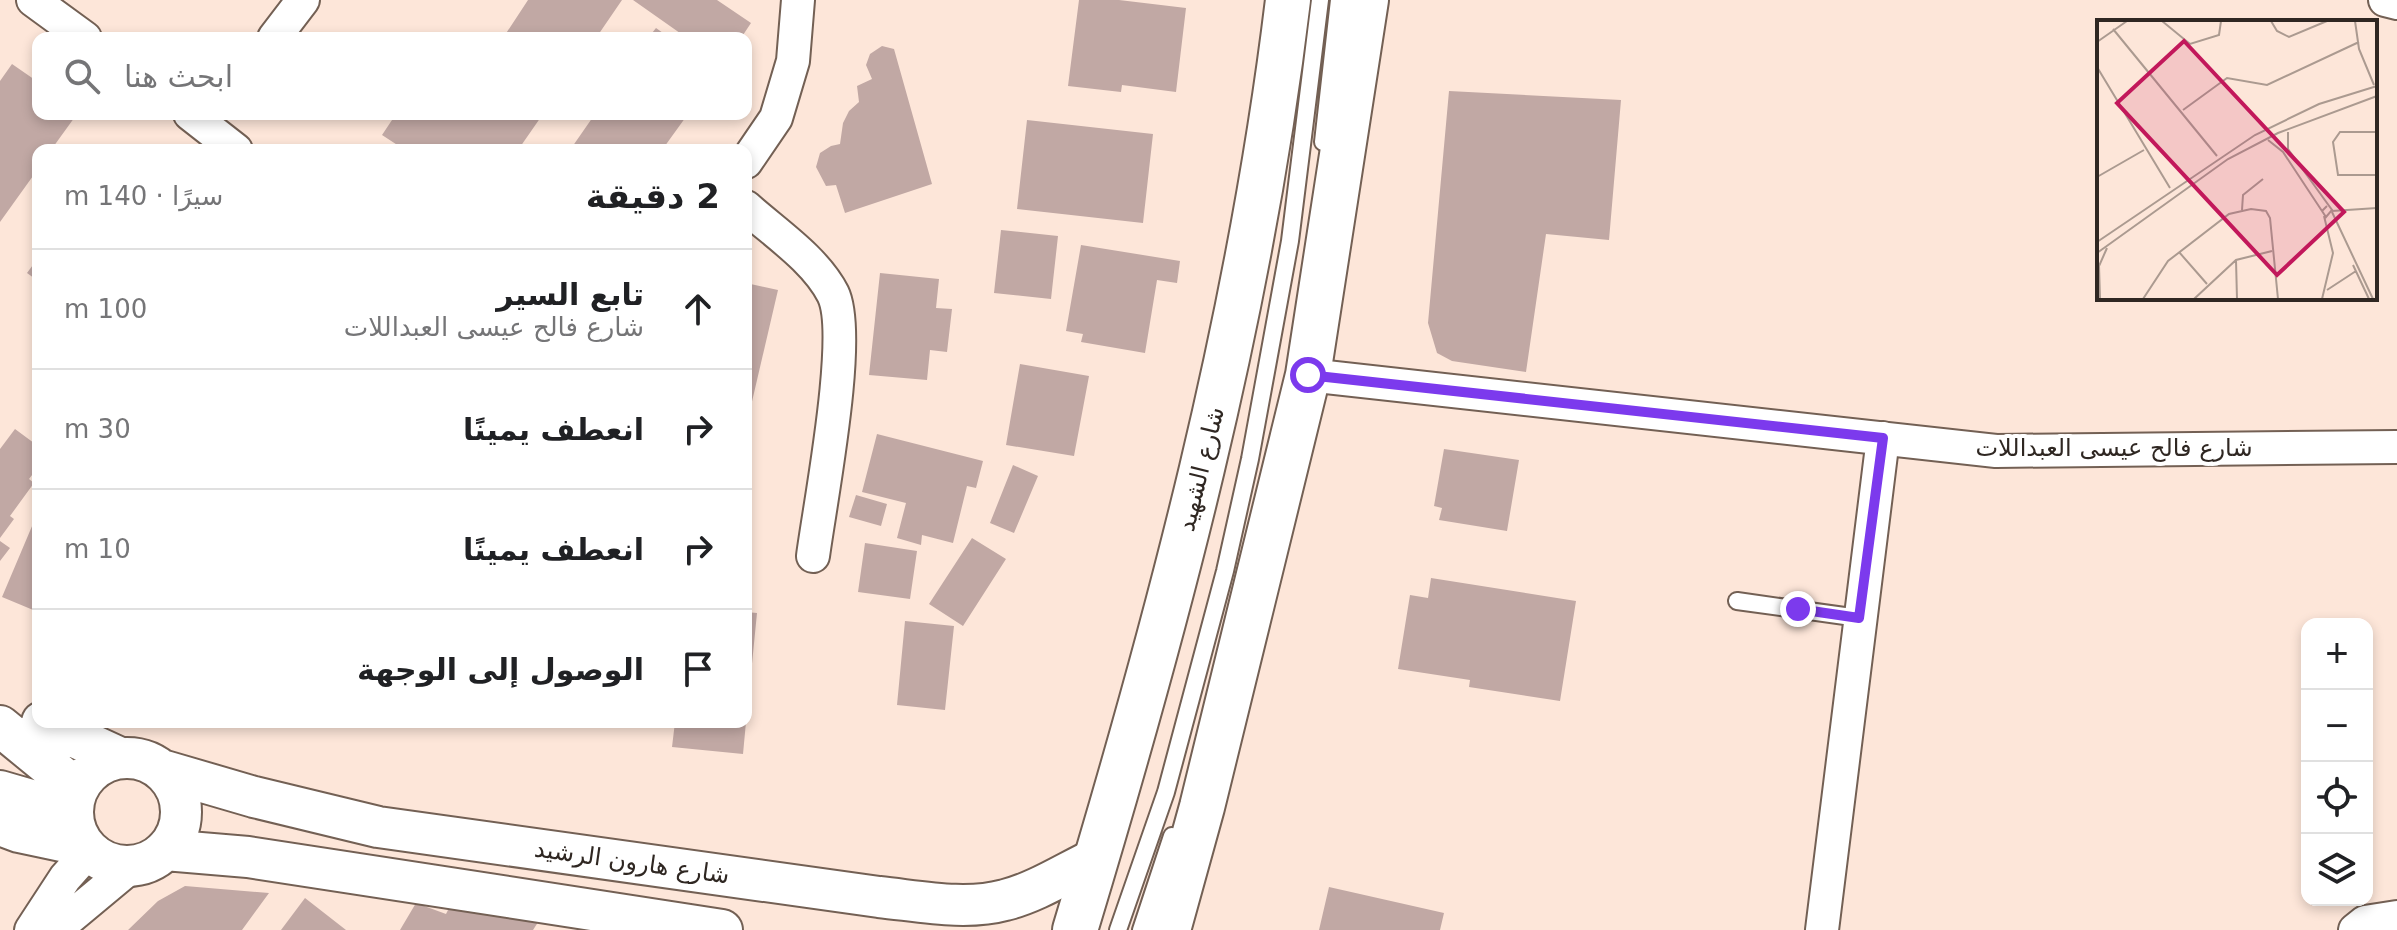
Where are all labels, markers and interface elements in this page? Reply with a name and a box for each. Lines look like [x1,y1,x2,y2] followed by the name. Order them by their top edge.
[2097,20,2377,300] inset map
[32,32,752,120] search box
[60,54,104,98] icon: search
[124,59,233,94] text: ابحث هنا
[586,176,720,216] text: 2 دقيقة
[64,181,223,211] text: سيرًا · 140 m
[496,277,644,312] text: تابع السير
[676,287,720,331] icon: ahead
[64,294,147,324] text: 100 m
[344,312,644,342] text: شارع فالح عيسى العبداللات
[1290,357,1326,393] route start
[1172,404,1230,534] street label: شارع الشهيد
[676,407,720,451] icon: right
[463,412,644,447] text: انعطف يمينًا
[64,414,131,444] text: 30 m
[1975,434,2253,462] street label: شارع فالح عيسى العبداللات
[676,527,720,571] icon: right
[463,532,644,567] text: انعطف يمينًا
[64,534,131,564] text: 10 m
[1780,591,1816,627] route end
[2301,618,2373,906] map controls
[2301,618,2373,690] button: +
[676,647,720,691] icon: arrive
[357,652,644,687] text: الوصول إلى الوجهة
[2301,690,2373,762] button: −
[2301,762,2373,834] button: locate
[533,834,731,890] street label: شارع هارون الرشيد
[2301,834,2373,906] button: layers

